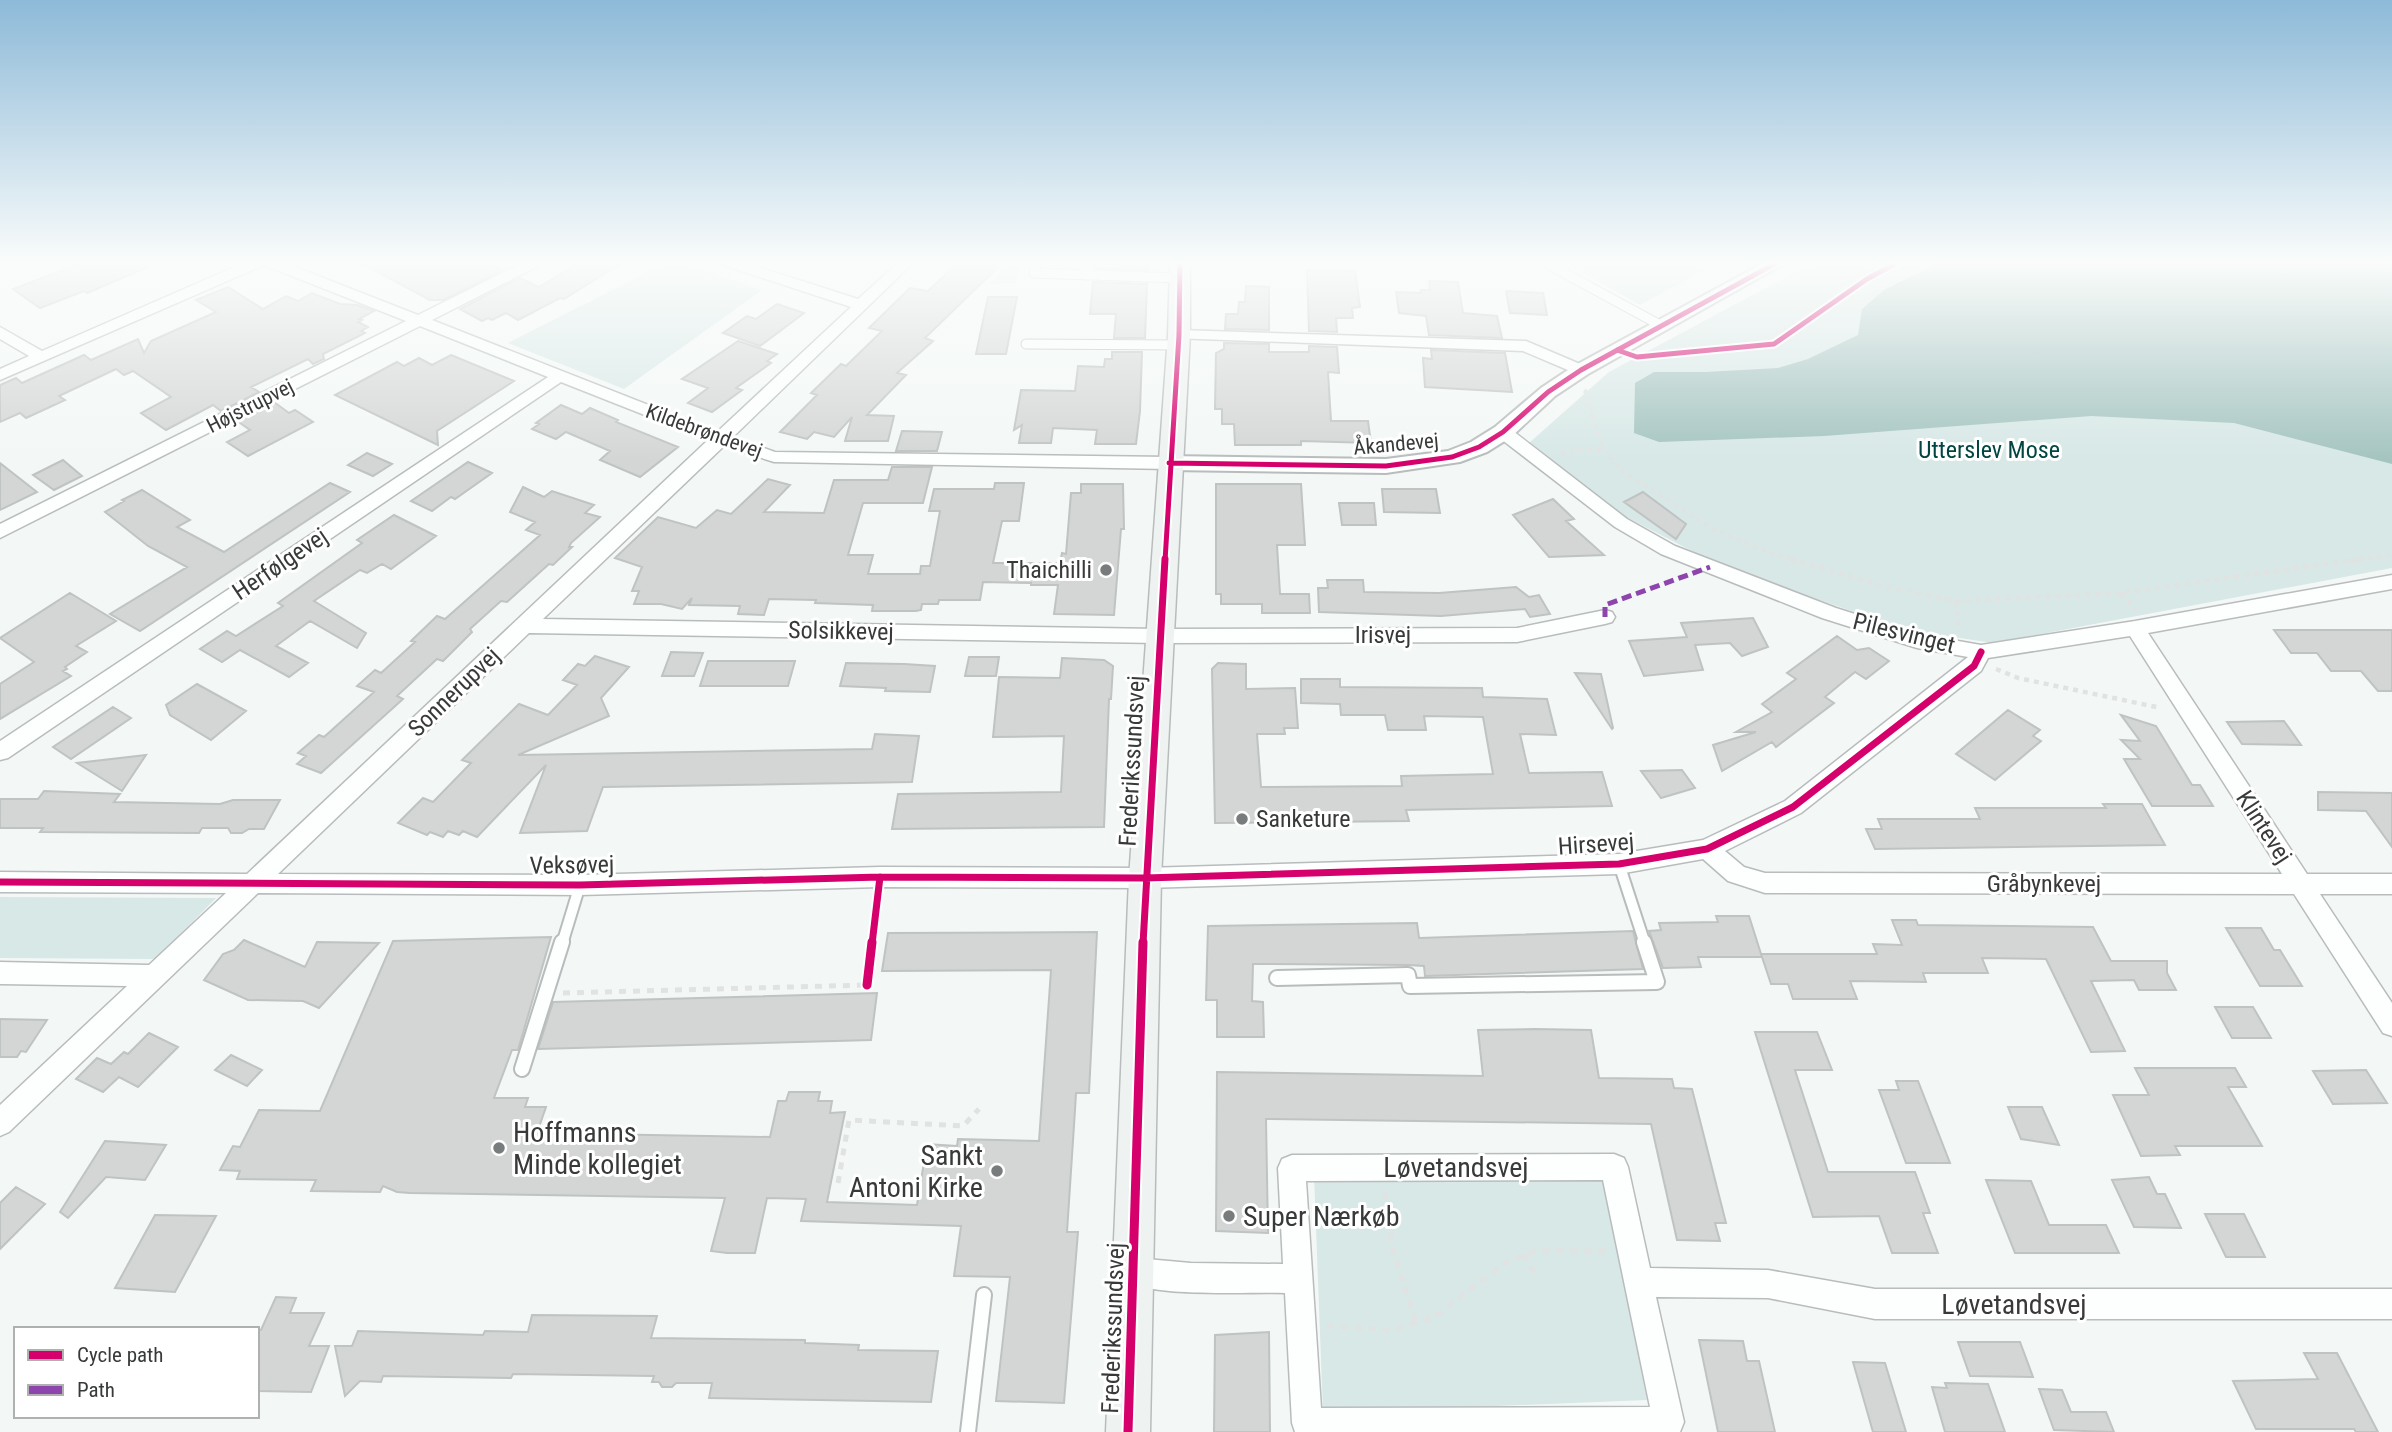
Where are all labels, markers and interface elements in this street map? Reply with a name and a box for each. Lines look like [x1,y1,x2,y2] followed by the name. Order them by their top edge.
[203,374,297,438] street label: Højstrupvej
[642,399,766,463] street label: Kildebrøndevej
[1352,428,1440,460] street label: Åkandevej
[1918,436,2060,464] park label: Utterslev Mose
[227,522,333,606] street label: Herfølgevej
[1006,556,1092,584] place label: Thaichilli
[1098,562,1114,578] marker: Thaichilli
[1850,607,1958,659] street label: Pilesvinget
[788,616,894,646] street label: Solsikkevej
[1355,621,1411,649] street label: Irisvej
[402,642,506,742] street label: Sonnerupvej
[1114,675,1150,847] street label: Frederikssundsvej
[2230,786,2298,868] street label: Klintevej
[1256,805,1350,833] place label: Sanketure
[1234,811,1250,827] marker: Sanketure
[1557,827,1635,861] street label: Hirsevej
[529,850,615,880] street label: Veksøvej
[1987,870,2101,898] street label: Gråbynkevej
[513,1116,682,1181] place label: Hoffmanns Minde kollegiet
[849,1139,983,1204] place label: Sankt Antoni Kirke
[491,1140,507,1156] marker: Hoffmanns Minde kollegiet
[1383,1151,1529,1184] street label: Løvetandsvej
[989,1163,1005,1179] marker: Sankt Antoni Kirke
[1243,1200,1400,1233] place label: Super Nærkøb
[1221,1208,1237,1224] marker: Super Nærkøb
[1096,1242,1130,1414] street label: Frederikssundsvej
[1941,1288,2087,1321] street label: Løvetandsvej
[14,1327,259,1418] legend
[77,1343,163,1367] text: Cycle path
[77,1378,115,1402] text: Path

